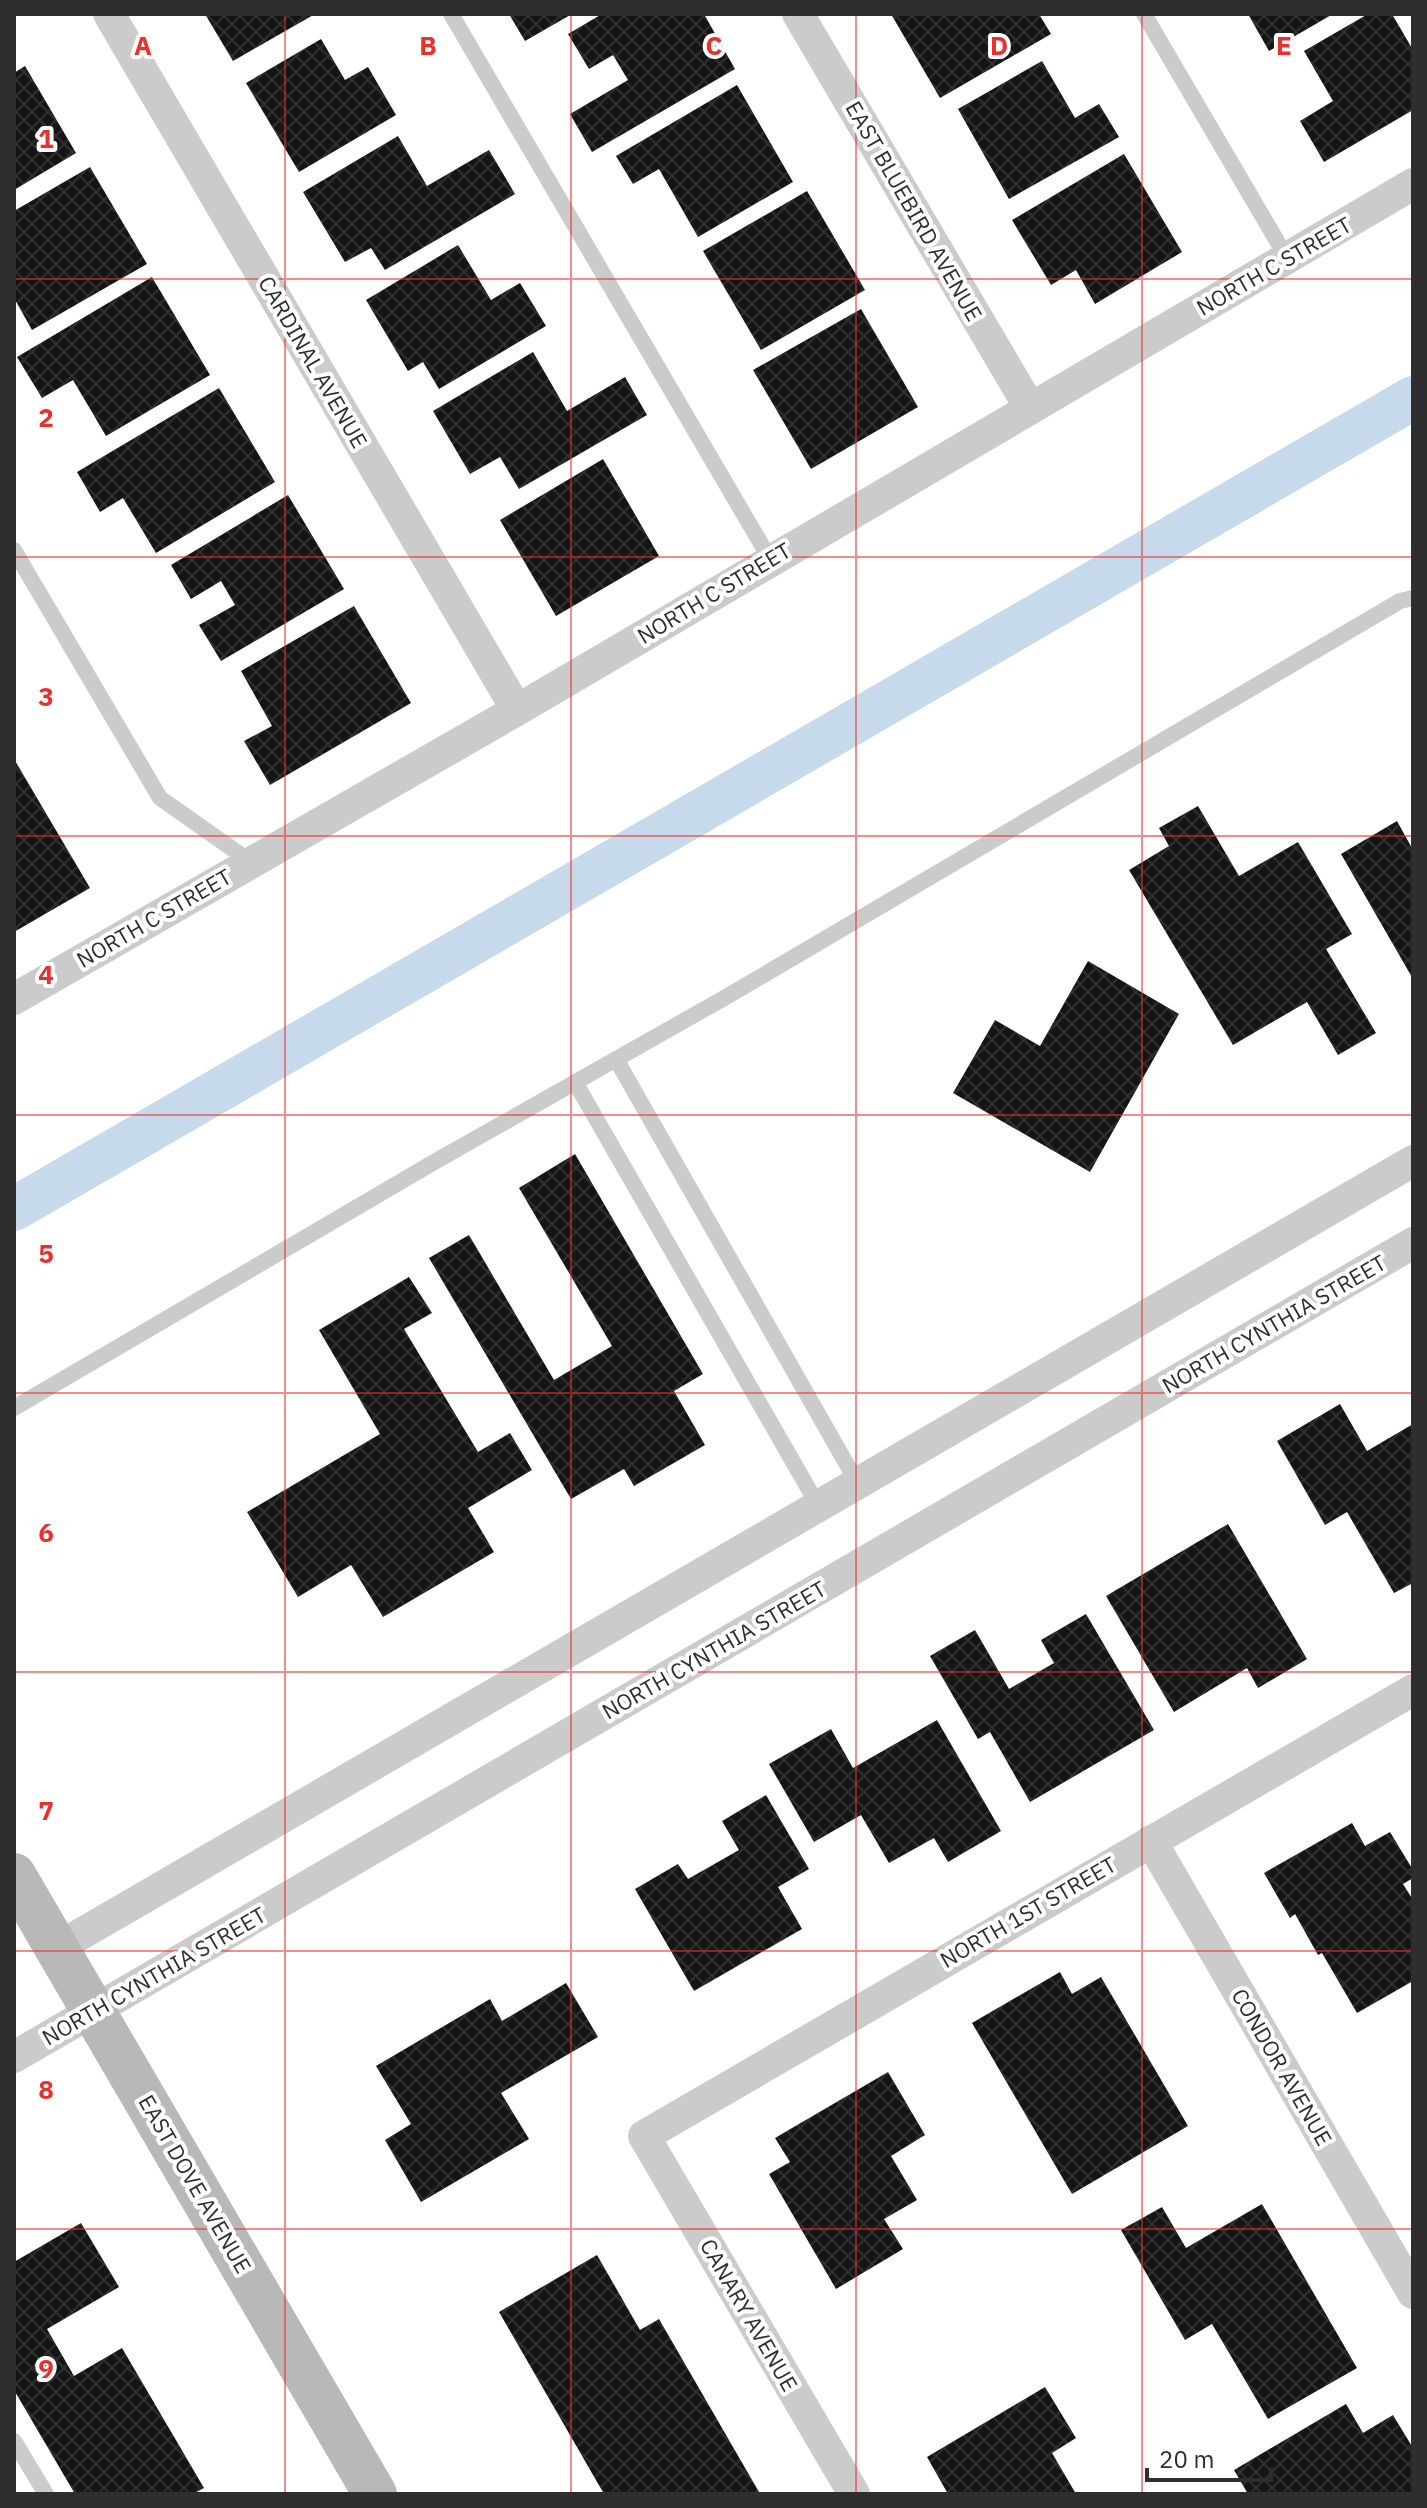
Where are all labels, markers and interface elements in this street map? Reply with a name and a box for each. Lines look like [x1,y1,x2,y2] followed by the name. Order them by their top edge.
[134,28,152,62] text: A
[419,28,437,62] text: B
[706,28,723,62] text: C
[990,28,1008,62] text: D
[1276,28,1292,62] text: E
[839,95,989,326] street label: EAST BLUEBIRD AVENUE
[38,121,54,155] text: 1
[1191,209,1357,322] street label: NORTH C STREET
[252,270,374,453] street label: CARDINAL AVENUE
[38,400,54,434] text: 2
[632,535,796,650] street label: NORTH C STREET
[38,679,54,713] text: 3
[71,861,237,974] street label: NORTH C STREET
[38,957,54,991] text: 4
[38,1236,54,1270] text: 5
[1157,1247,1391,1400] street label: NORTH CYNTHIA STREET
[38,1515,54,1549] text: 6
[597,1573,831,1726] street label: NORTH CYNTHIA STREET
[38,1793,54,1827] text: 7
[934,1849,1121,1974] street label: NORTH 1ST STREET
[37,1899,271,2052] street label: NORTH CYNTHIA STREET
[1226,1983,1339,2151] street label: CONDOR AVENUE
[38,2072,54,2106] text: 8
[133,2089,258,2278] street label: EAST DOVE AVENUE
[694,2233,805,2396] street label: CANARY AVENUE
[38,2351,54,2385] text: 9
[1147,2432,1271,2482] scale bar
[1159,2443,1214,2475] text: 20 m

